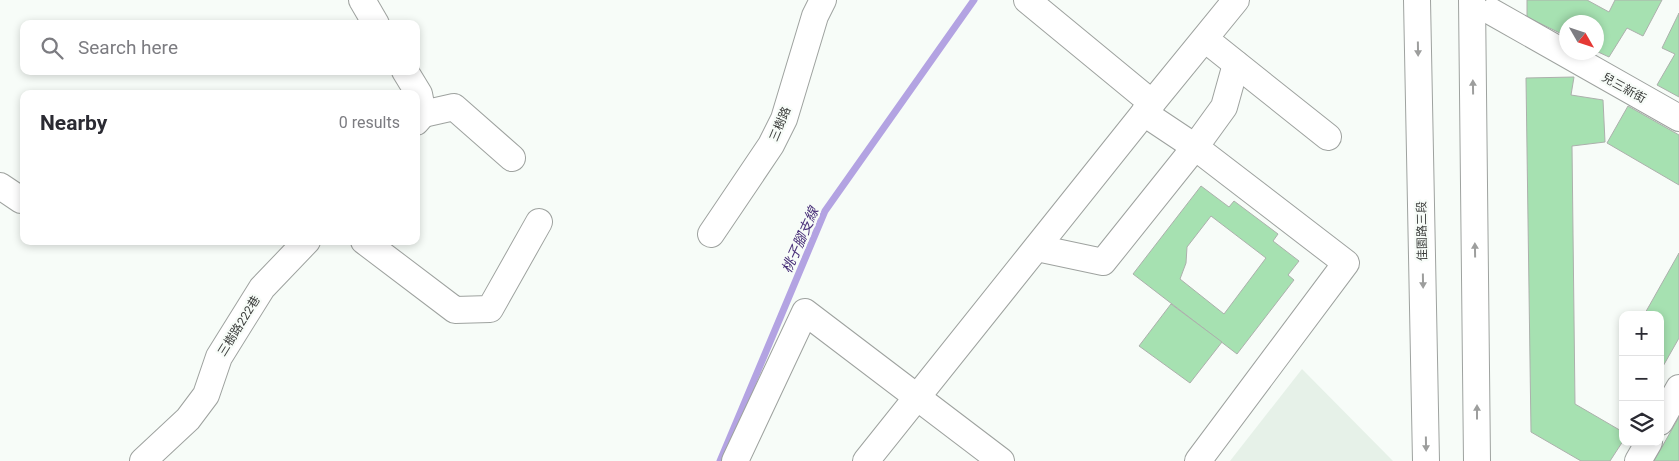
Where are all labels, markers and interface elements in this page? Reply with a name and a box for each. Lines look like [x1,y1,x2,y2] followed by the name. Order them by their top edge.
[1559,15,1604,60] north arrow
[20,20,420,75] search box
[38,34,66,62] icon: search
[78,36,178,59] text: Search here
[1415,41,1423,57] one-way arrow
[1600,70,1648,106] street label: 兒三新街
[1469,79,1477,95] one-way arrow
[767,105,793,143] street label: 三樹路
[40,111,107,135] text: Nearby
[339,113,400,132] text: 0 results
[1414,201,1430,261] street label: 佳園路三段
[778,203,822,275] water label: 桃子腳支線
[1471,242,1479,258] one-way arrow
[1419,273,1427,289] one-way arrow
[215,293,263,359] street label: 三樹路222巷
[1619,311,1664,446] map controls
[1619,311,1664,356] button: +
[1619,356,1664,401] button: −
[1619,401,1664,446] button: layers
[1473,404,1481,420] one-way arrow
[1422,436,1430,452] one-way arrow

